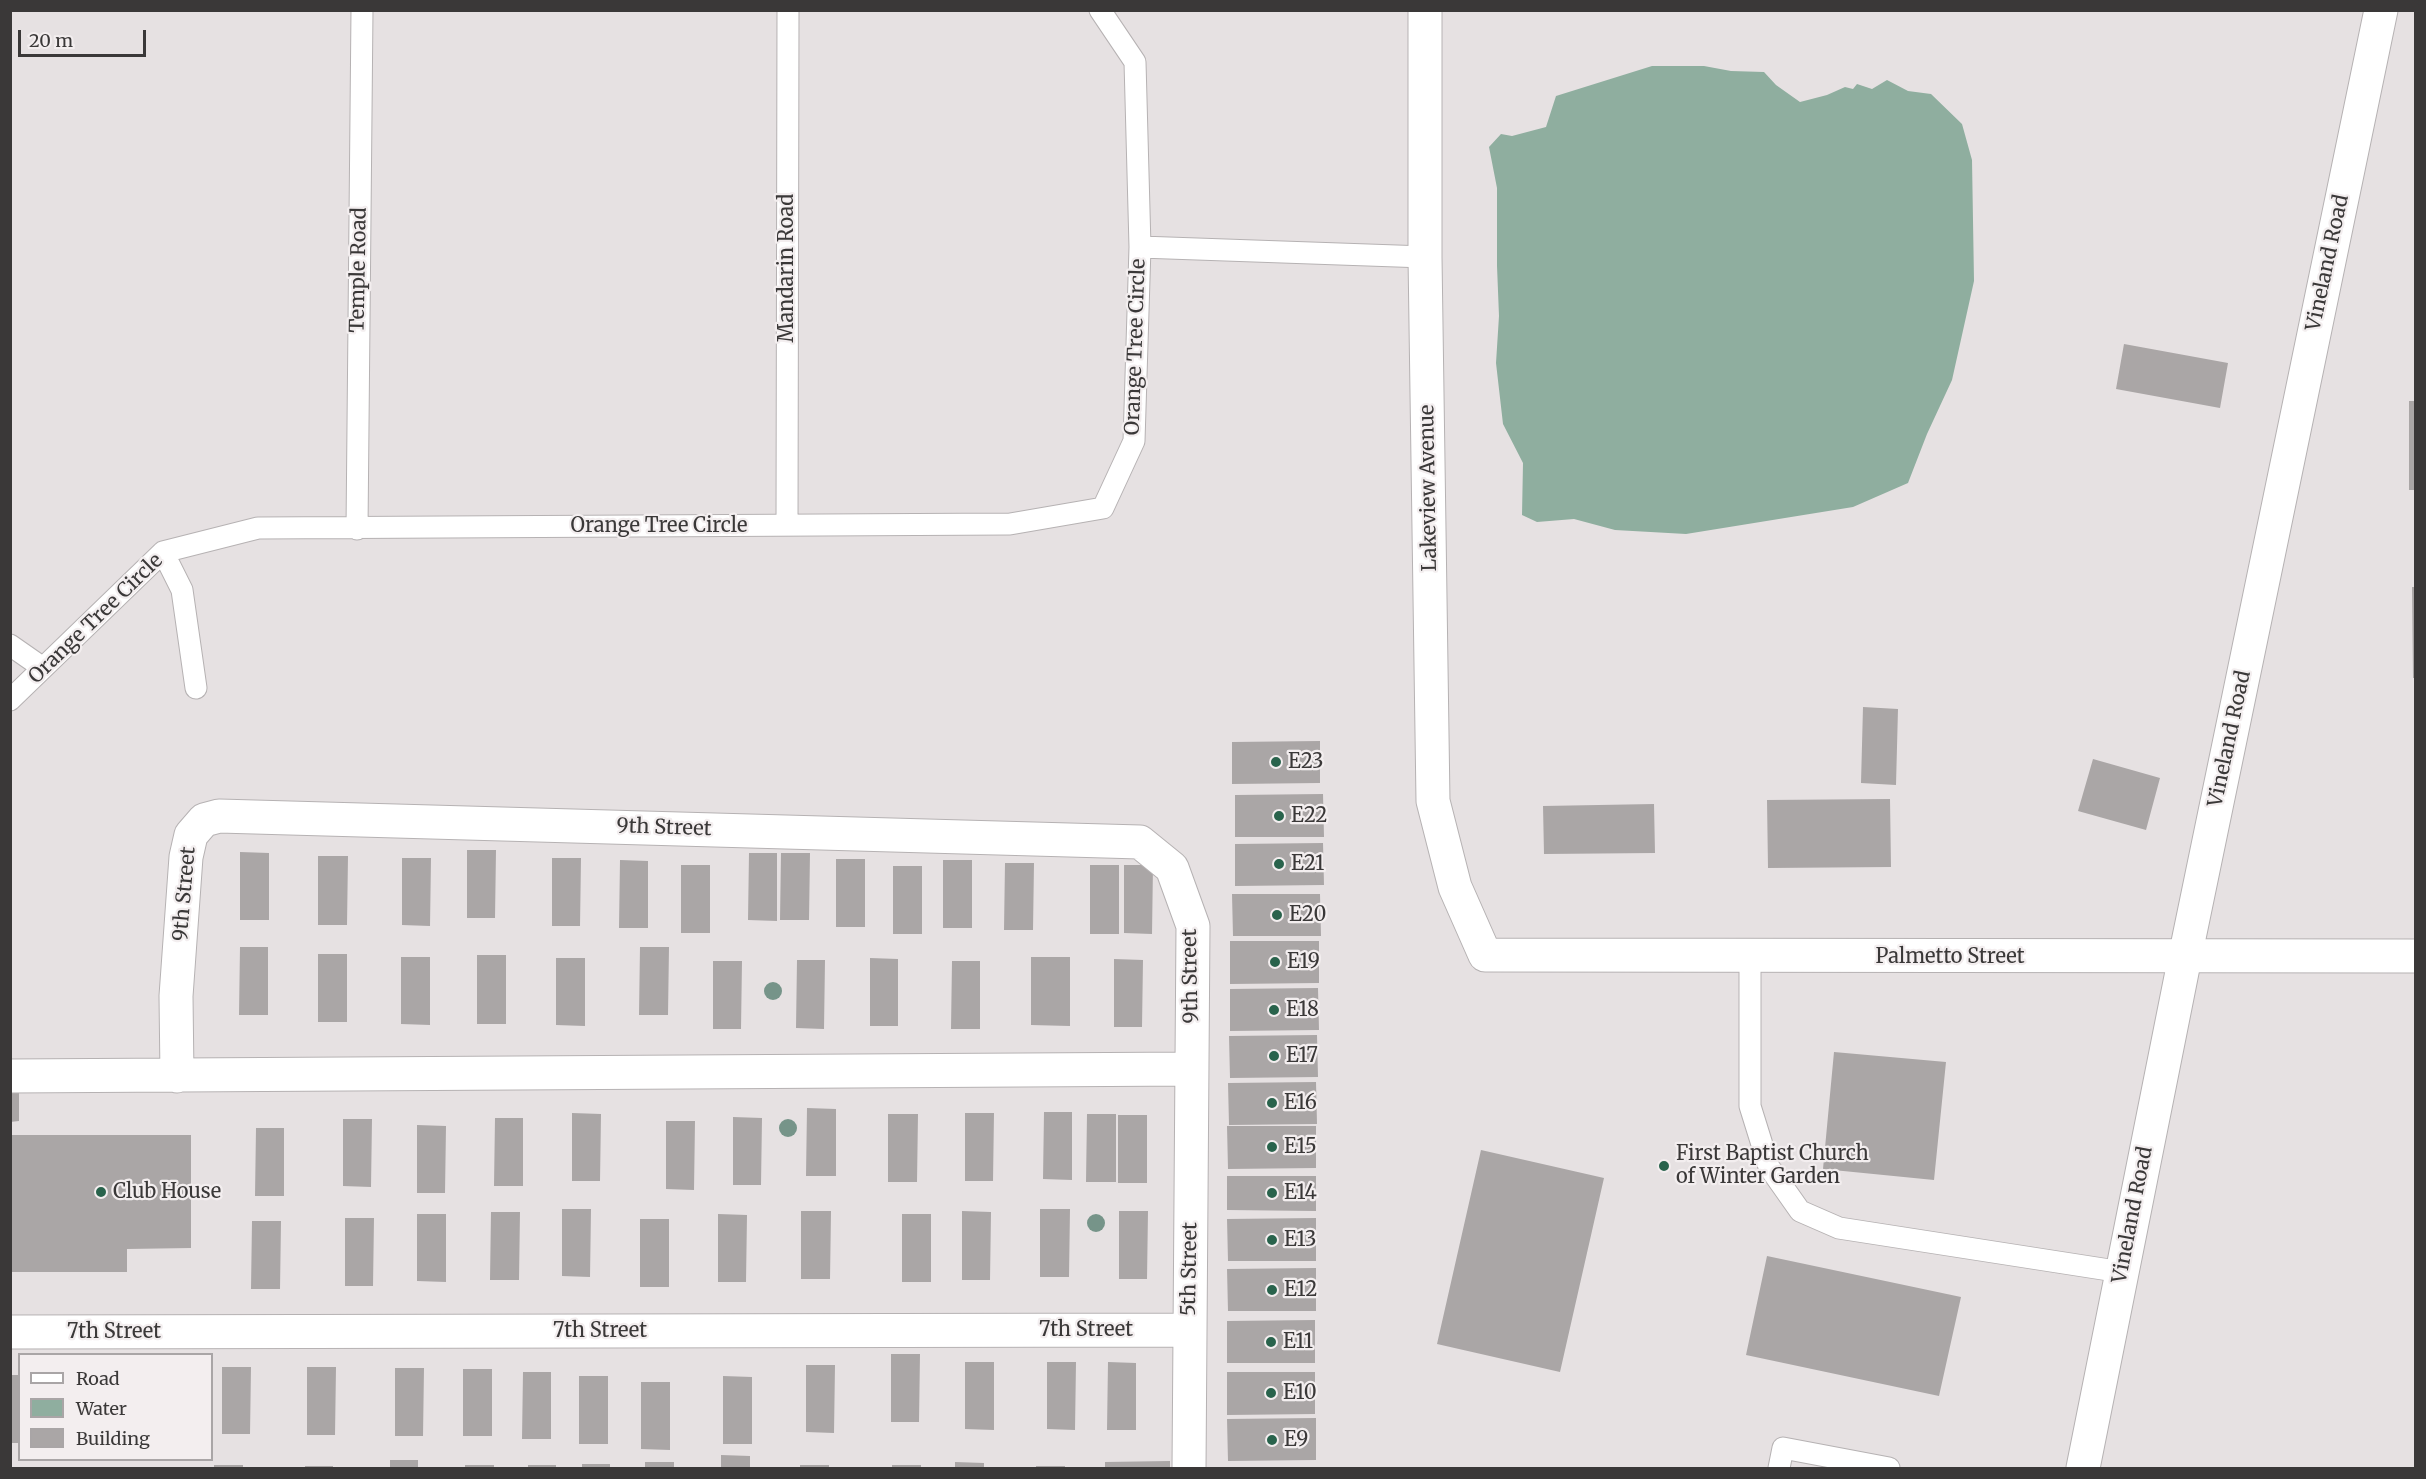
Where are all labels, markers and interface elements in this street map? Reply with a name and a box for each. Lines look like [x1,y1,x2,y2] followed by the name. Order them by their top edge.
[21,18,148,56] scale bar
[29,29,73,52] text: 20 m
[2302,193,2354,333] street label: Vineland Road
[775,194,799,342] street label: Mandarin Road
[346,207,372,333] street label: Temple Road
[1121,258,1151,436] street label: Orange Tree Circle
[1416,404,1442,572] street label: Lakeview Avenue
[571,514,747,538] street label: Orange Tree Circle
[24,549,168,689] street label: Orange Tree Circle
[2204,669,2256,809] street label: Vineland Road
[1288,750,1324,774] place label: E23
[1269,755,1283,769] marker: E23
[1291,804,1327,828] place label: E22
[1272,809,1286,823] marker: E22
[616,814,712,842] street label: 9th Street
[169,846,201,942] street label: 9th Street
[1291,852,1324,876] place label: E21
[1272,857,1286,871] marker: E21
[1289,903,1326,927] place label: E20
[1270,908,1284,922] marker: E20
[1178,928,1204,1024] street label: 9th Street
[1876,945,2024,969] street label: Palmetto Street
[1287,950,1320,974] place label: E19
[1268,955,1282,969] marker: E19
[1286,998,1319,1022] place label: E18
[1267,1003,1281,1017] marker: E18
[1286,1044,1318,1068] place label: E17
[1267,1049,1281,1063] marker: E17
[1284,1091,1317,1115] place label: E16
[1265,1096,1279,1110] marker: E16
[1284,1135,1317,1159] place label: E15
[1265,1140,1279,1154] marker: E15
[1676,1142,1869,1189] place label: First Baptist Church of Winter Garden
[2108,1145,2158,1285] street label: Vineland Road
[1657,1159,1671,1173] marker: First Baptist Church of Winter Garden
[113,1180,221,1204] place label: Club House
[1284,1181,1317,1205] place label: E14
[94,1185,108,1199] marker: Club House
[1265,1186,1279,1200] marker: E14
[1177,1222,1203,1316] street label: 5th Street
[1284,1228,1317,1252] place label: E13
[1265,1233,1279,1247] marker: E13
[1284,1278,1317,1302] place label: E12
[1265,1283,1279,1297] marker: E12
[1039,1318,1133,1342] street label: 7th Street
[553,1319,647,1343] street label: 7th Street
[67,1320,161,1344] street label: 7th Street
[1283,1330,1313,1354] place label: E11
[1264,1335,1278,1349] marker: E11
[18,1353,213,1461] legend
[76,1367,120,1390] text: Road
[1283,1381,1317,1405] place label: E10
[1264,1386,1278,1400] marker: E10
[76,1397,127,1420] text: Water
[76,1427,150,1450] text: Building
[1284,1428,1308,1452] place label: E9
[1265,1433,1279,1447] marker: E9

